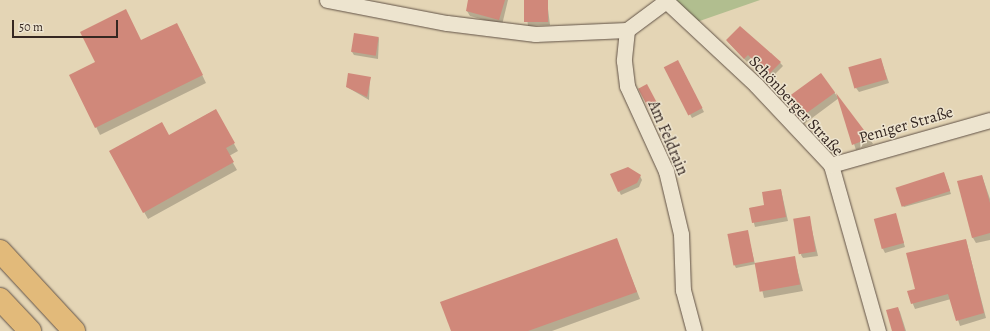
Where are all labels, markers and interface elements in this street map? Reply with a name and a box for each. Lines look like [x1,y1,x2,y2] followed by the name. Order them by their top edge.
[14,12,120,38] scale bar
[19,19,43,35] text: 50 m
[745,52,847,160] street label: Schönberger Straße
[644,98,692,178] street label: Am Feldrain
[857,102,955,148] street label: Peniger Straße

